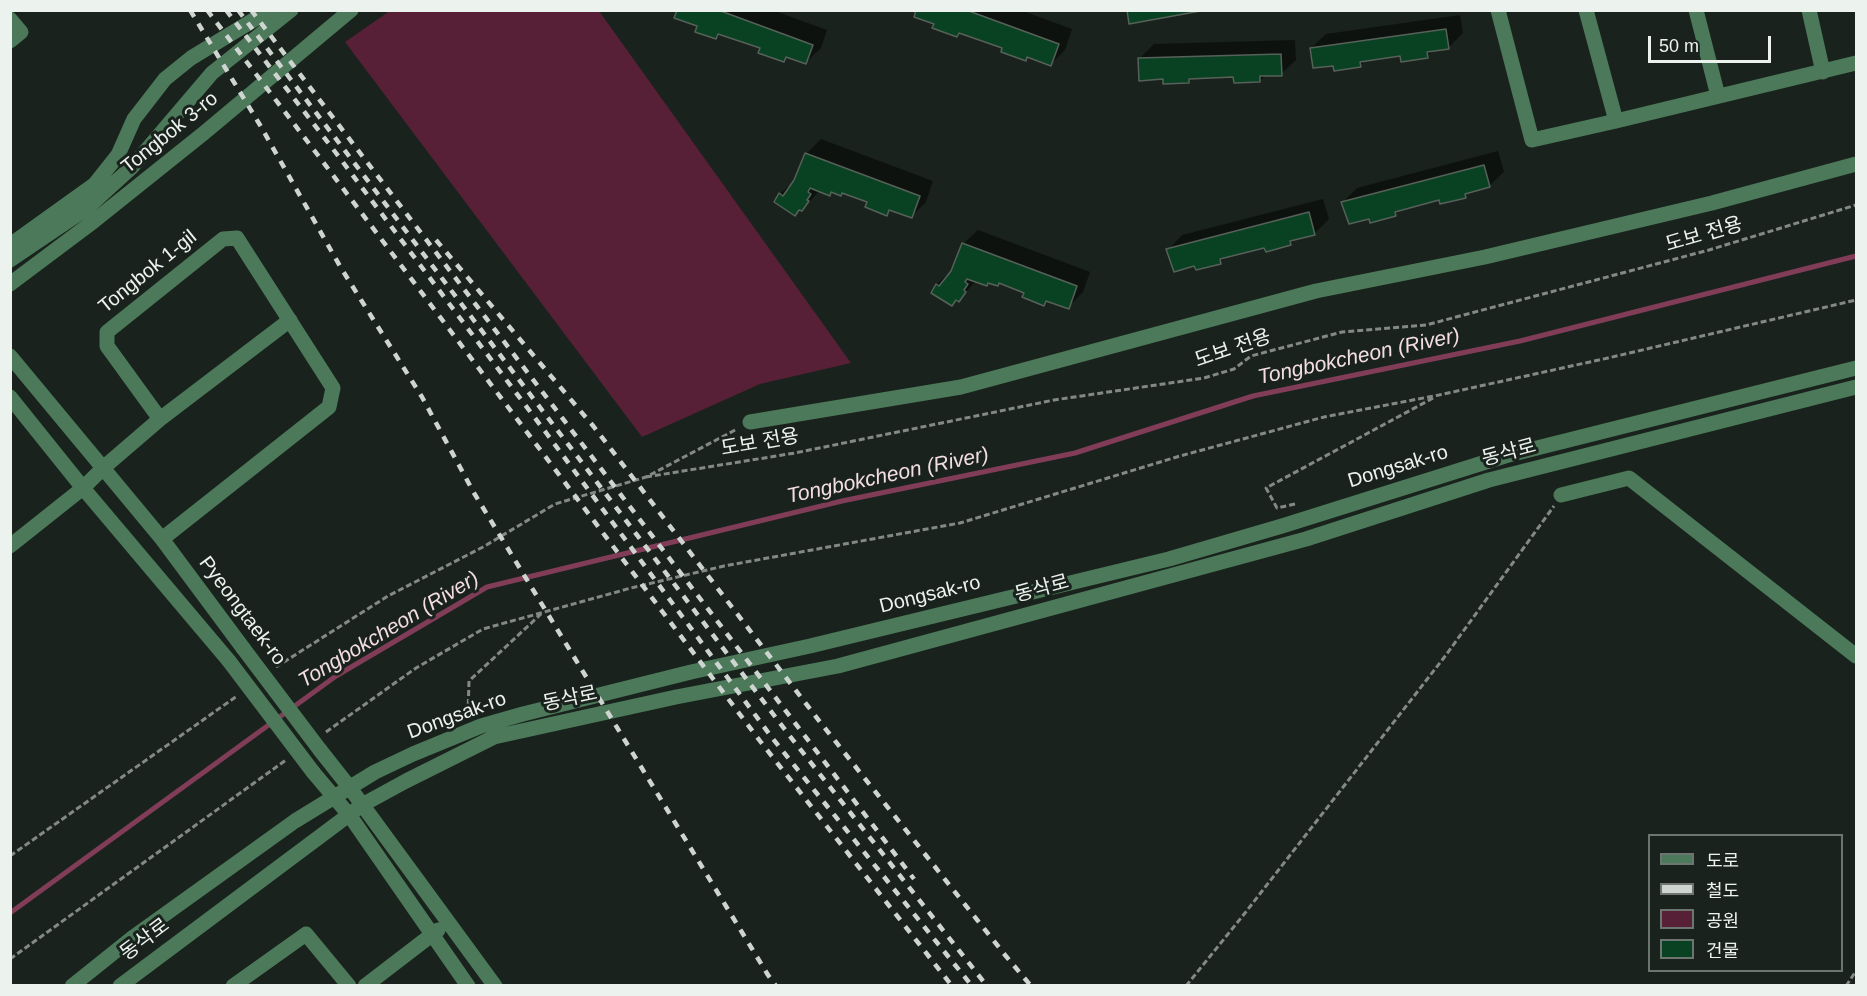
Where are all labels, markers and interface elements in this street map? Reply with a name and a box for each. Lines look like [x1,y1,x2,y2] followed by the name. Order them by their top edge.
[1651,24,1774,62] scale bar
[1659,36,1699,56] text: 50 m
[117,87,223,179] street label: Tongbok 3-ro
[1663,213,1745,257] street label: 도보 전용
[94,225,202,319] street label: Tongbok 1-gil
[1256,323,1462,391] water label: Tongbokcheon (River)
[1192,325,1274,373] street label: 도보 전용
[719,424,801,462] street label: 도보 전용
[1479,434,1539,472] street label: 동삭로
[1345,440,1451,494] street label: Dongsak-ro
[785,442,991,510] water label: Tongbokcheon (River)
[193,552,291,670] street label: Pyeongtaek-ro
[294,566,484,694] water label: Tongbokcheon (River)
[1012,570,1072,608] street label: 동삭로
[877,571,983,619] street label: Dongsak-ro
[541,682,599,716] street label: 동삭로
[404,687,510,745] street label: Dongsak-ro
[1648,834,1843,972] legend
[1706,851,1739,871] text: 도로
[1706,881,1739,901] text: 철도
[1706,911,1739,931] text: 공원
[116,914,174,966] street label: 동삭로
[1706,941,1739,961] text: 건물

